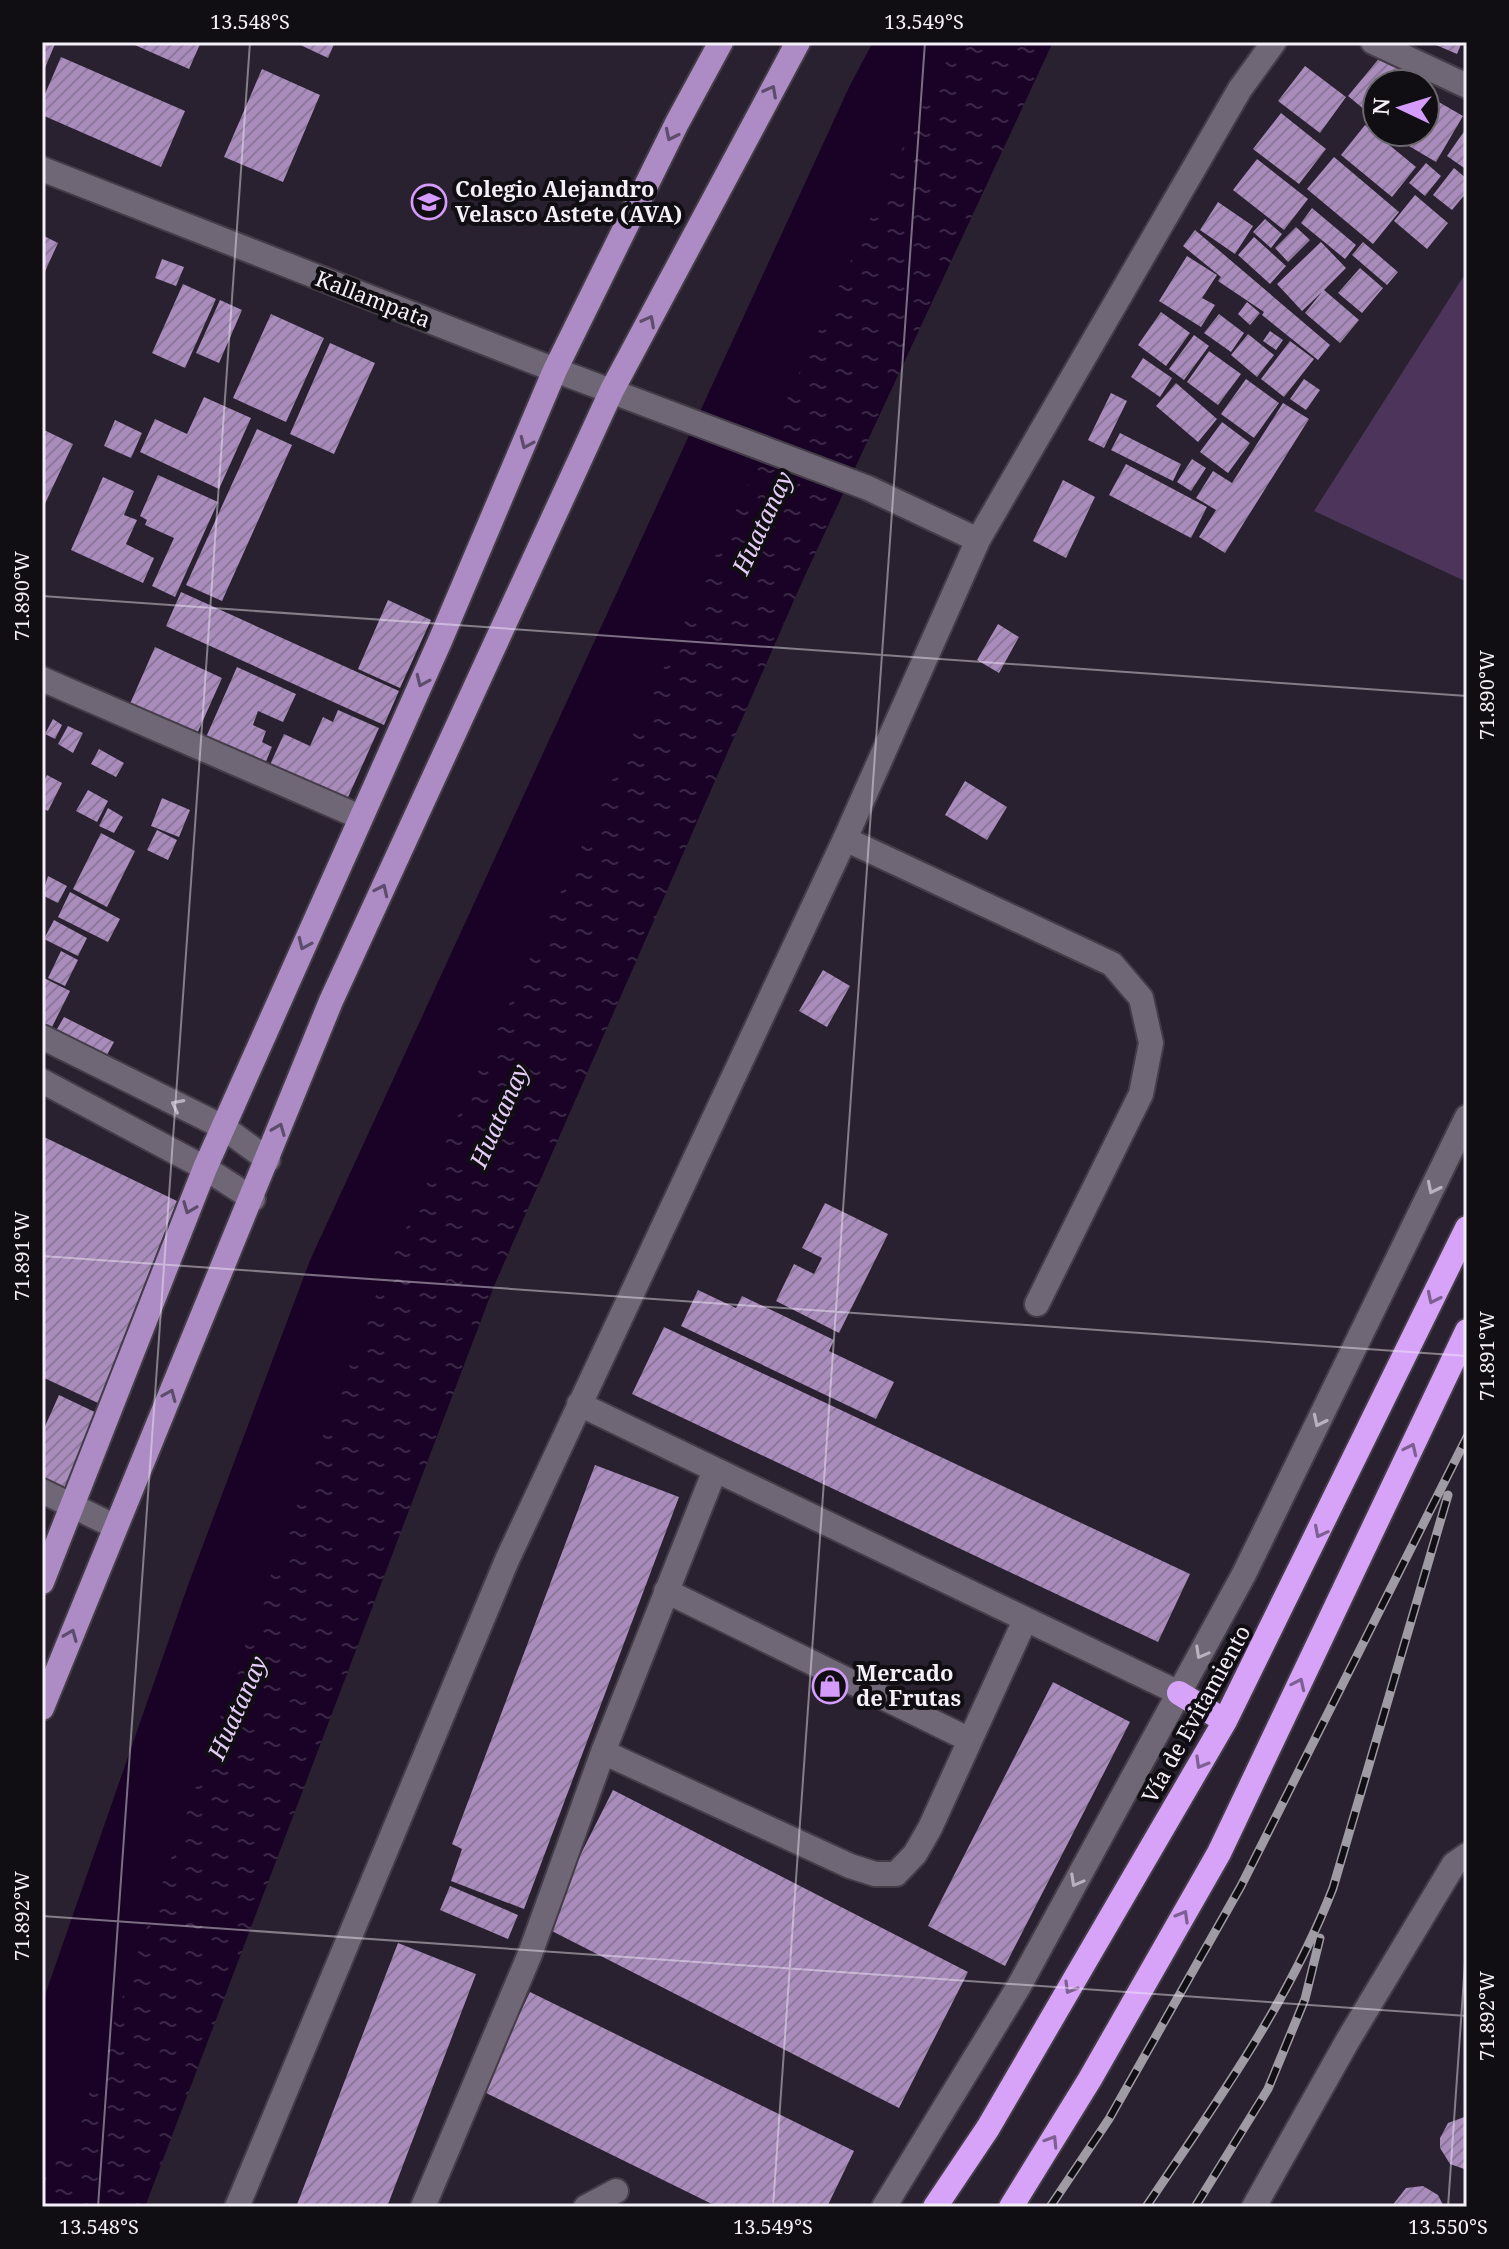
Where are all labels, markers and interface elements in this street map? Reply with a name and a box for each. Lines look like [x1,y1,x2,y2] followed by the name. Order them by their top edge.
[210,8,290,35] text: 13.548°S
[884,8,964,35] text: 13.549°S
[1361,68,1441,148] north arrow
[762,85,777,100] one-way arrow
[1364,97,1396,116] text: N
[665,127,680,142] one-way arrow
[455,173,682,228] place label: Colegio Alejandro Velasco Astete (AVA)
[410,183,448,221] school or university icon: Colegio Alejandro Velasco Astete (AVA)
[312,262,435,334] street label: Kallampata
[639,314,654,329] one-way arrow
[520,435,536,449] one-way arrow
[723,465,800,580] water label: Huatanay
[8,551,35,641] text: 71.890°W
[1473,650,1500,740] text: 71.890°W
[416,673,432,687] one-way arrow
[372,883,388,898] one-way arrow
[298,936,314,950] one-way arrow
[461,1058,536,1173] water label: Huatanay
[171,1099,186,1114] one-way arrow
[270,1123,286,1137] one-way arrow
[1427,1179,1443,1194] one-way arrow
[182,1200,199,1214] one-way arrow
[8,1211,35,1301] text: 71.891°W
[1427,1290,1443,1305] one-way arrow
[1473,1311,1500,1401] text: 71.891°W
[160,1389,176,1403] one-way arrow
[1313,1413,1329,1428] one-way arrow
[1401,1443,1417,1457] one-way arrow
[1314,1524,1330,1539] one-way arrow
[1134,1619,1256,1808] street label: Vía de Evitamiento
[61,1629,77,1643] one-way arrow
[1195,1644,1211,1659] one-way arrow
[199,1650,274,1765] water label: Huatanay
[856,1657,961,1712] place label: Mercado de Frutas
[811,1667,849,1705] shop icon: Mercado de Frutas
[1289,1677,1305,1692] one-way arrow
[1195,1754,1211,1769] one-way arrow
[8,1871,35,1961] text: 71.892°W
[1071,1873,1086,1887] one-way arrow
[1173,1910,1189,1925] one-way arrow
[1473,1971,1500,2061] text: 71.892°W
[1064,1979,1080,1994] one-way arrow
[1043,2135,1058,2150] one-way arrow
[59,2213,139,2240] text: 13.548°S
[733,2213,813,2240] text: 13.549°S
[1408,2213,1488,2240] text: 13.550°S

